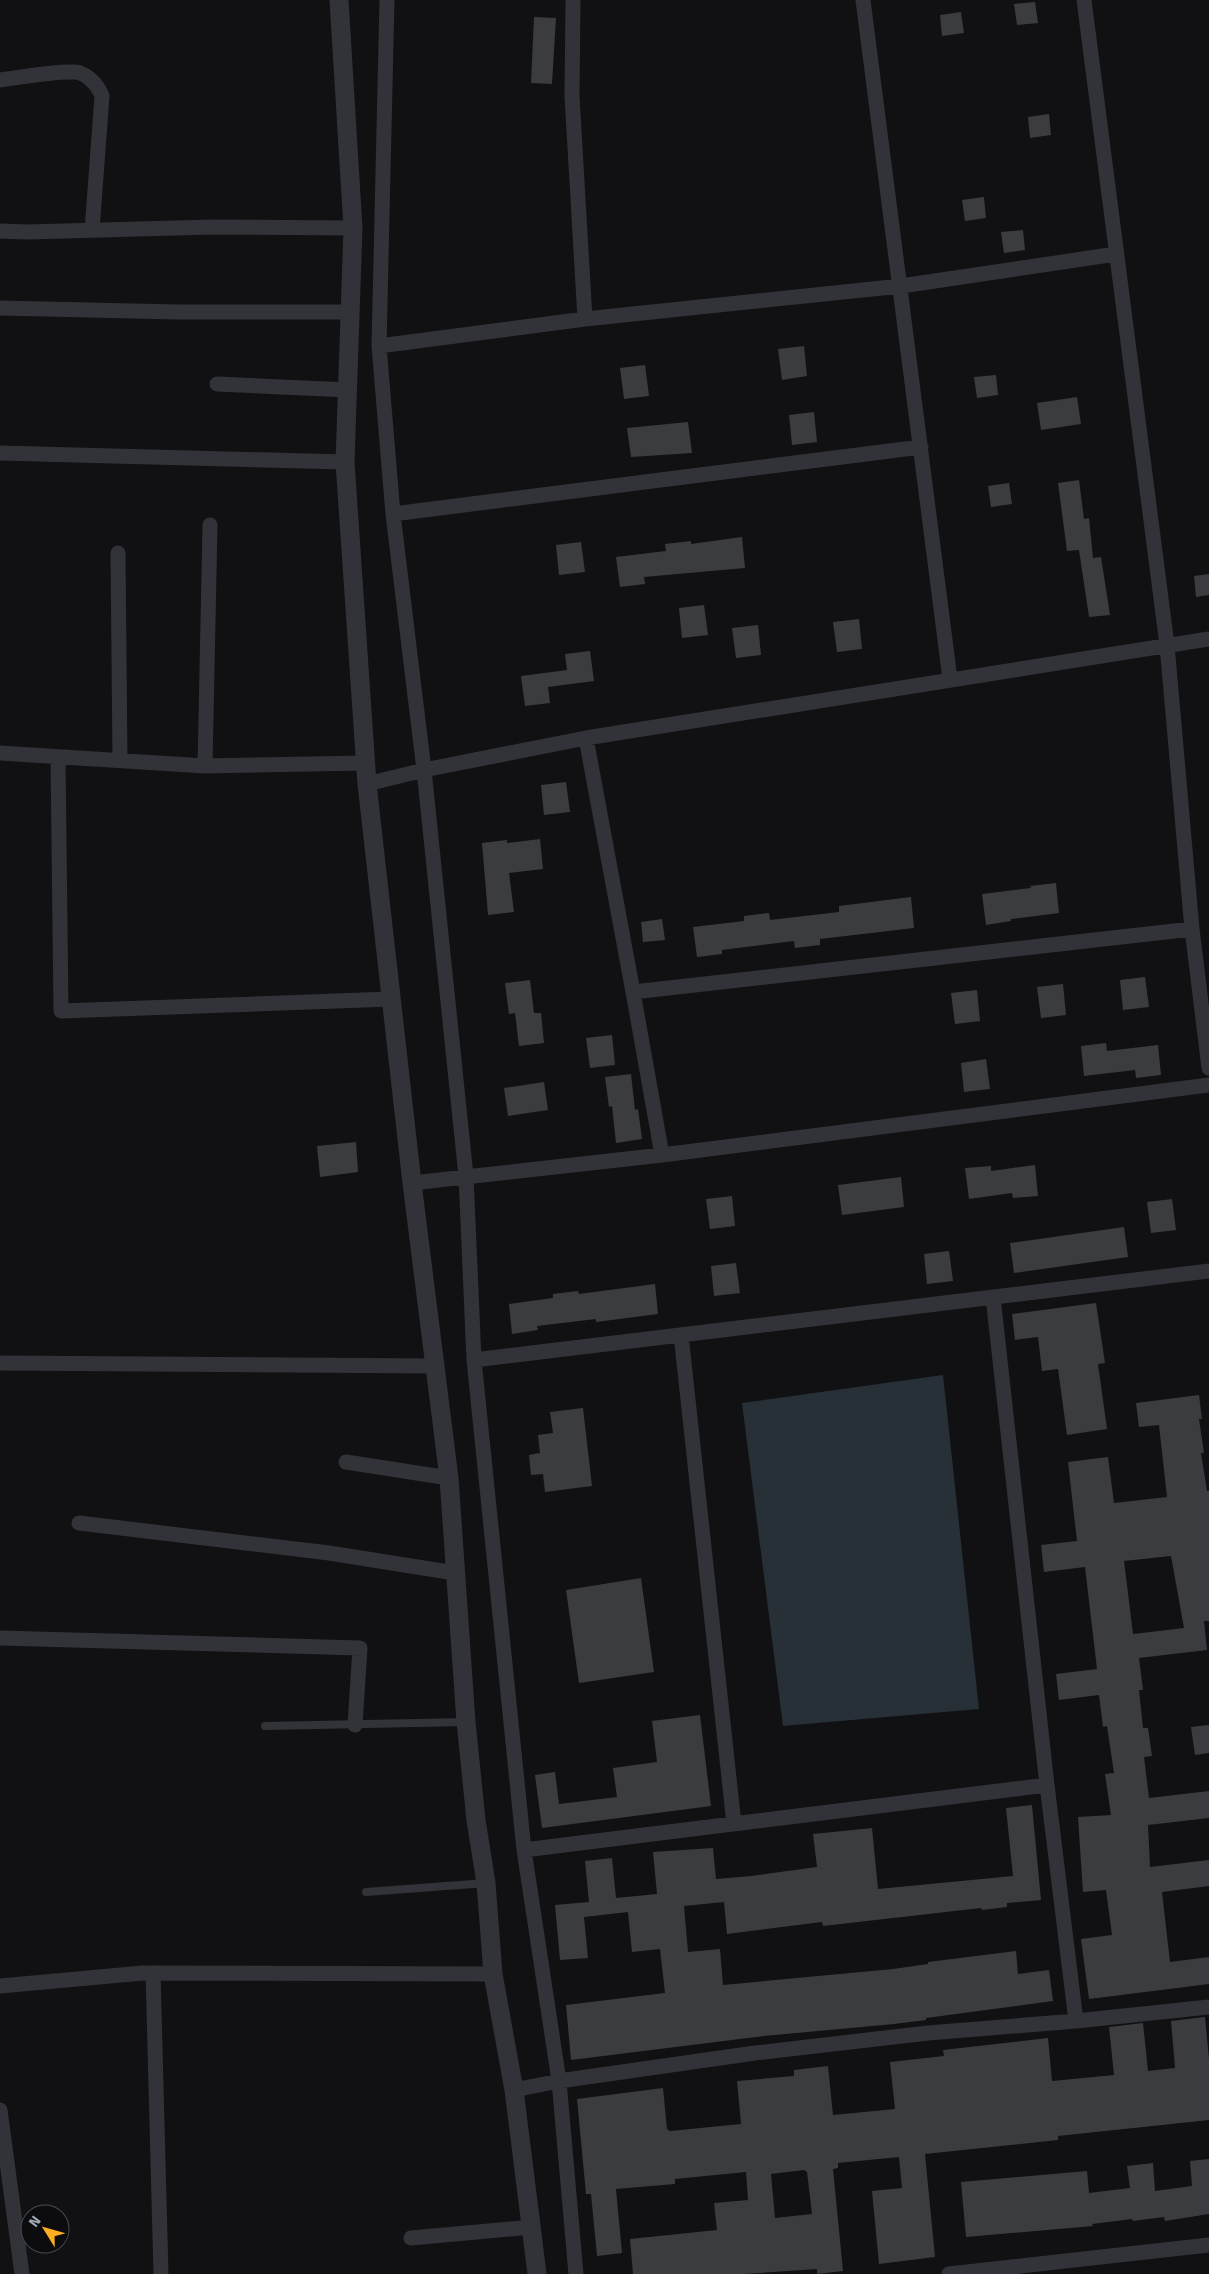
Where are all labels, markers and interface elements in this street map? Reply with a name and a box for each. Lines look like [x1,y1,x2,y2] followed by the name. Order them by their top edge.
[20,2204,70,2254] north arrow
[25,2213,45,2230] text: N

